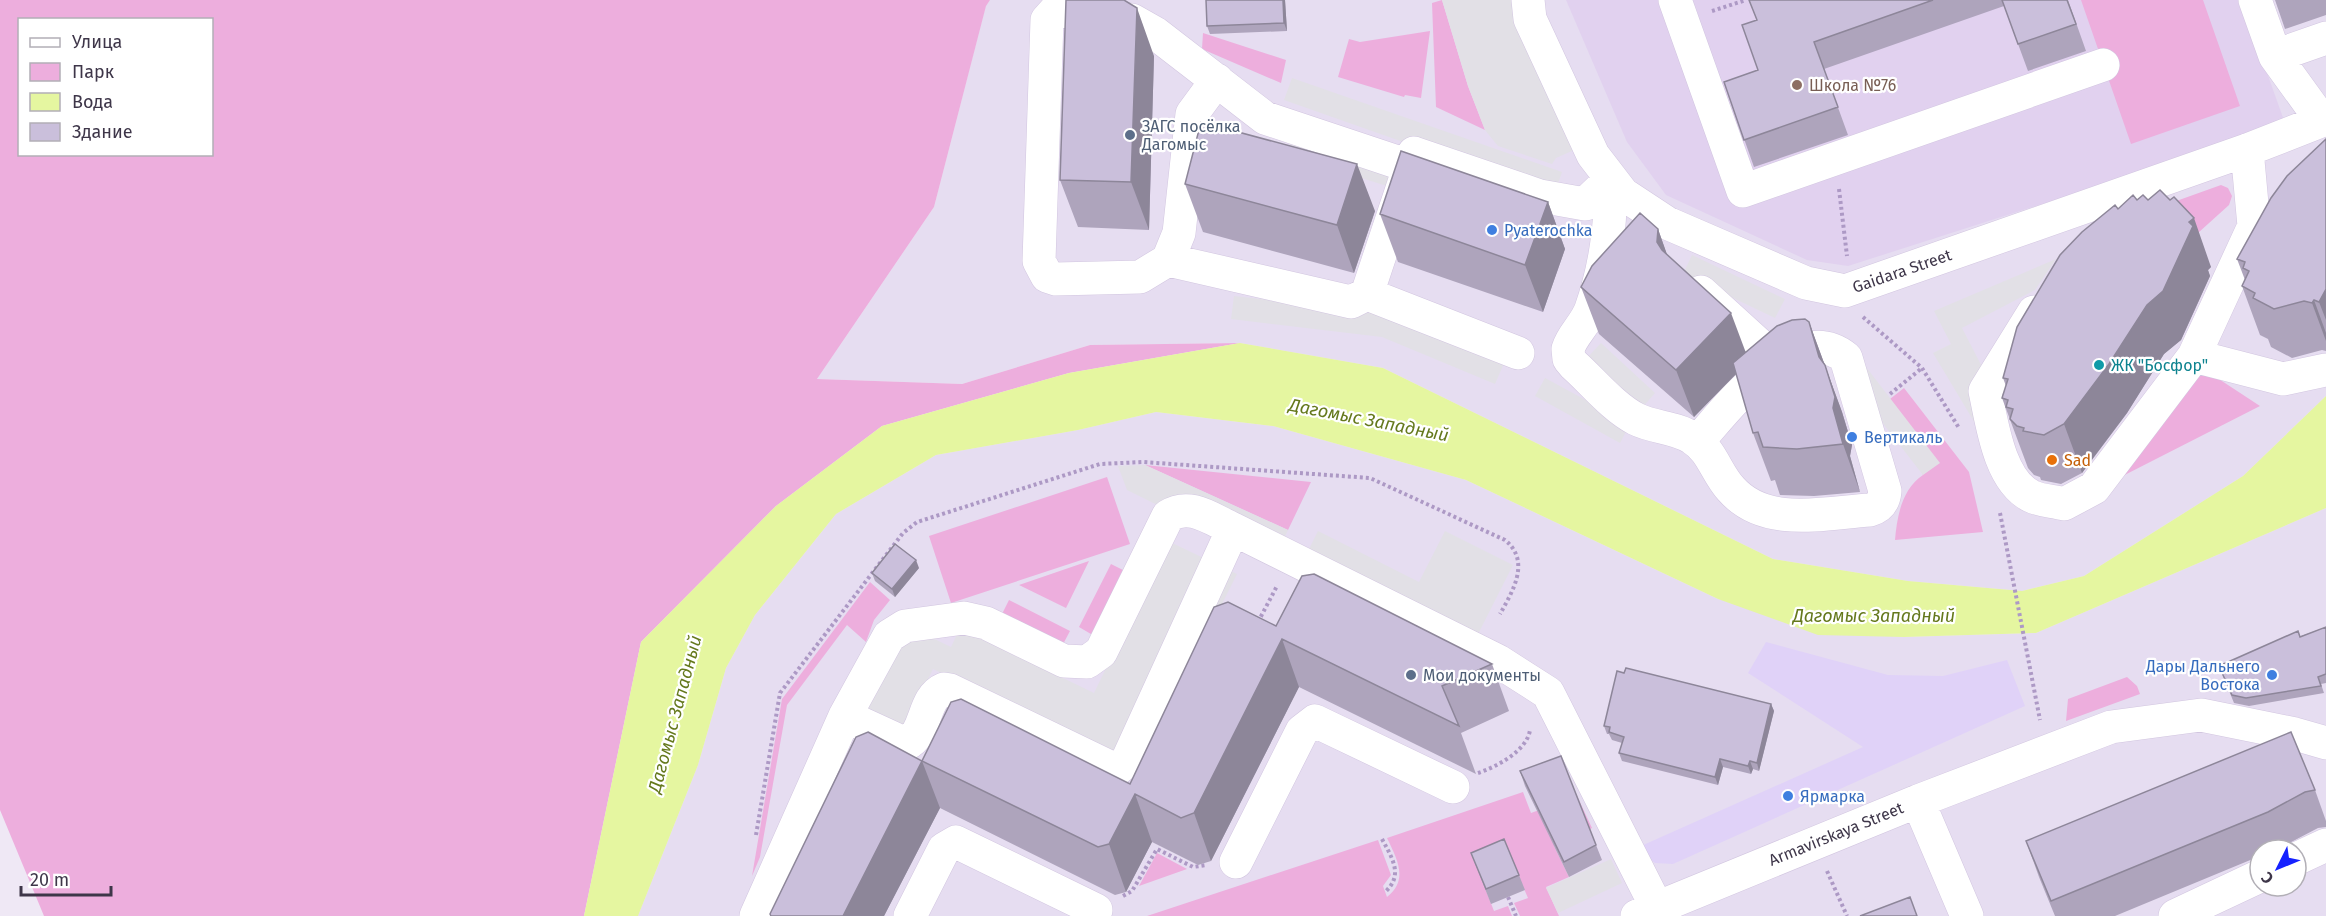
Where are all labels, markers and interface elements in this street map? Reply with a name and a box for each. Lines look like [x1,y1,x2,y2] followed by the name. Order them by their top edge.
[18,18,213,156] legend
[72,31,122,53] text: Улица
[72,61,115,83] text: Парк
[1809,76,1896,95] place label: Школа №76
[1790,78,1804,92] marker: Школа №76
[72,91,113,113] text: Вода
[1141,117,1240,154] place label: ЗАГС посёлка Дагомыс
[72,121,133,143] text: Здание
[1123,128,1137,142] marker: ЗАГС посёлка Дагомыс
[1504,221,1593,240] place label: Pyaterochka
[1485,223,1499,237] marker: Pyaterochka
[1850,245,1954,297] street label: Gaidara Street
[2111,356,2208,375] place label: ЖК "Босфор"
[2092,358,2106,372] marker: ЖК "Босфор"
[1285,393,1451,446] water label: Дагомыс Западный
[1864,428,1943,447] place label: Вертикаль
[1845,430,1859,444] marker: Вертикаль
[2064,451,2091,470] place label: Sad
[2045,453,2059,467] marker: Sad
[1791,605,1955,627] water label: Дагомыс Западный
[643,633,707,797] water label: Дагомыс Западный
[2145,657,2260,694] place label: Дары Дальнего Востока
[1423,666,1541,685] place label: Мои документы
[1404,668,1418,682] marker: Мои документы
[2265,668,2279,682] marker: Дары Дальнего Востока
[1800,787,1865,806] place label: Ярмарка
[1781,789,1795,803] marker: Ярмарка
[1766,798,1906,870] street label: Armavirskaya Street
[2248,838,2308,898] north arrow
[21,859,111,897] scale bar
[2257,867,2277,888] text: С
[30,869,69,891] text: 20 m

